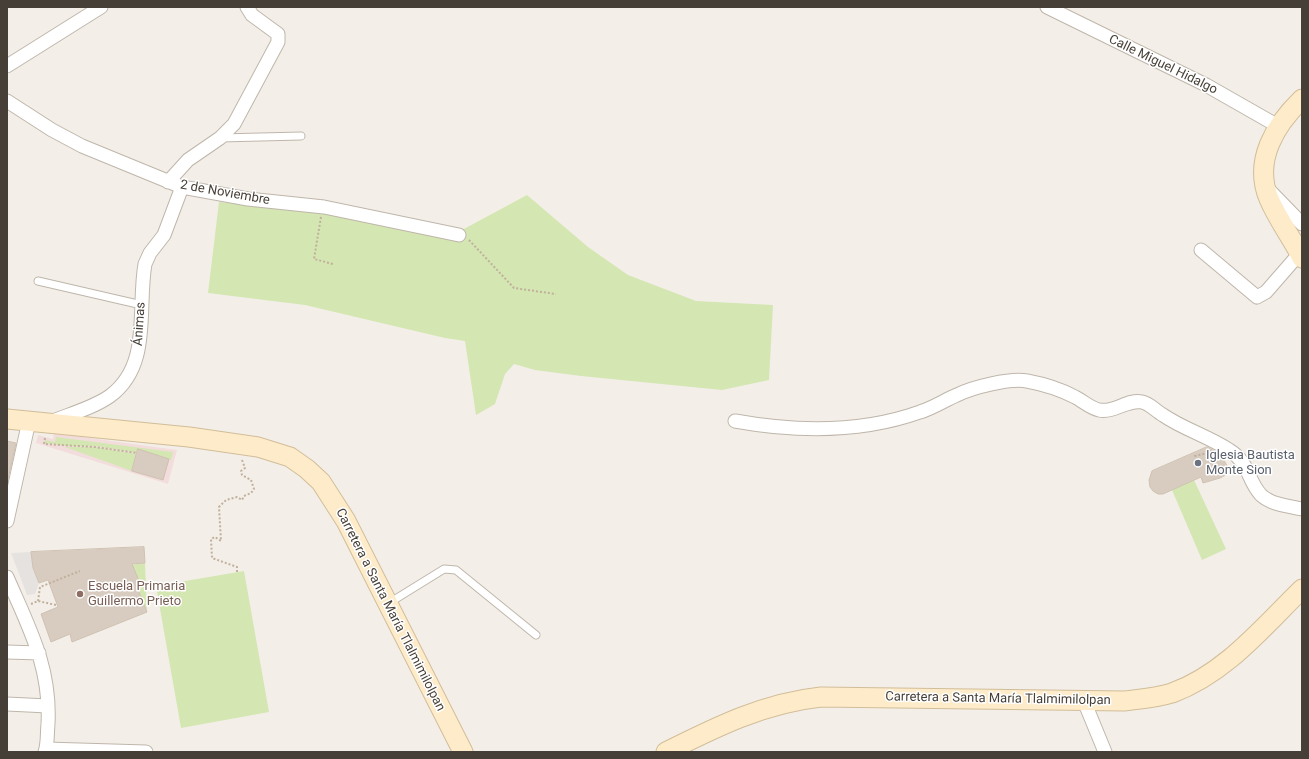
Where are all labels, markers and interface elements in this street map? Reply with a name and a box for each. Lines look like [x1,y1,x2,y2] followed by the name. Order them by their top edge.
[1106,32,1220,98] street label: Calle Miguel Hidalgo
[179,177,271,209] street label: 2 de Noviembre
[131,302,149,346] street label: Ánimas
[1206,448,1295,479] place label: Iglesia Bautista Monte Sion
[1193,458,1203,468] marker: Iglesia Bautista Monte Sion
[332,506,448,714] street label: Carretera a Santa María Tlalmimilolpan
[88,579,185,610] place label: Escuela Primaria Guillermo Prieto
[75,589,85,599] marker: Escuela Primaria Guillermo Prieto
[885,689,1111,709] street label: Carretera a Santa María Tlalmimilolpan

